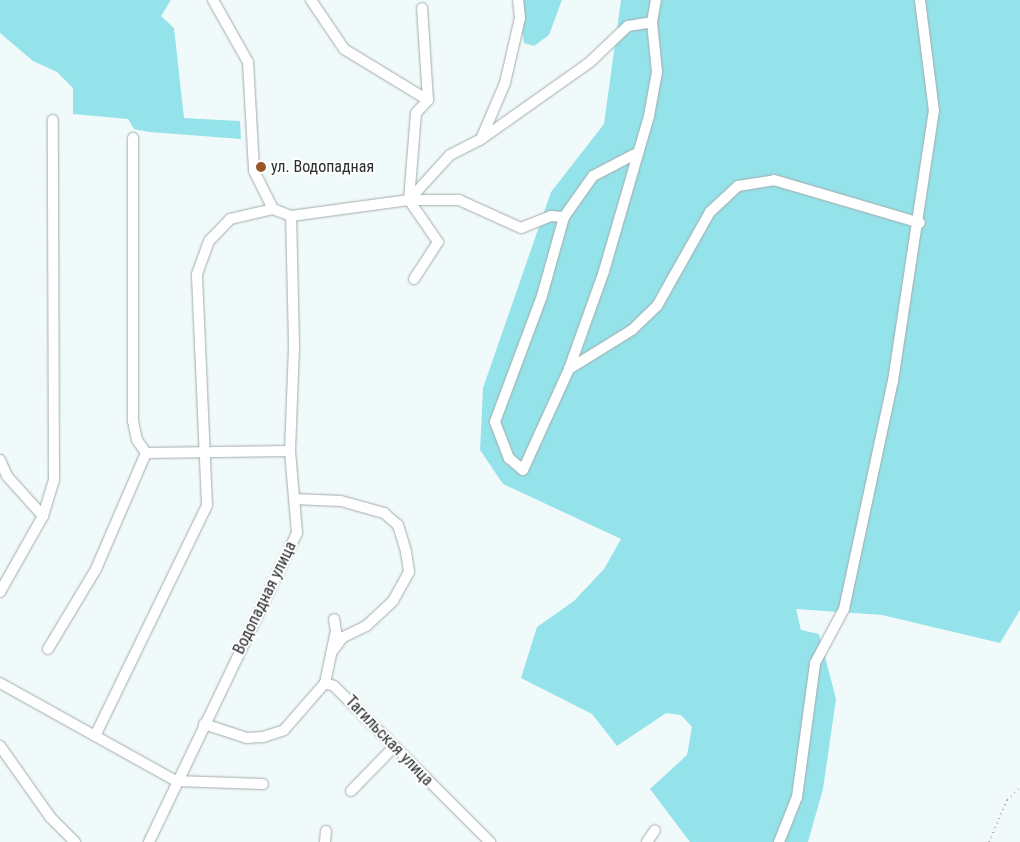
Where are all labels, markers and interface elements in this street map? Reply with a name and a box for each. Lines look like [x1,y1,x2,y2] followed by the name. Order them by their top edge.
[271,157,374,177] place label: ул. Водопадная
[255,161,267,173] marker: ул. Водопадная
[229,538,301,658] street label: Водопадная улица
[341,692,437,790] street label: Тагильская улица

